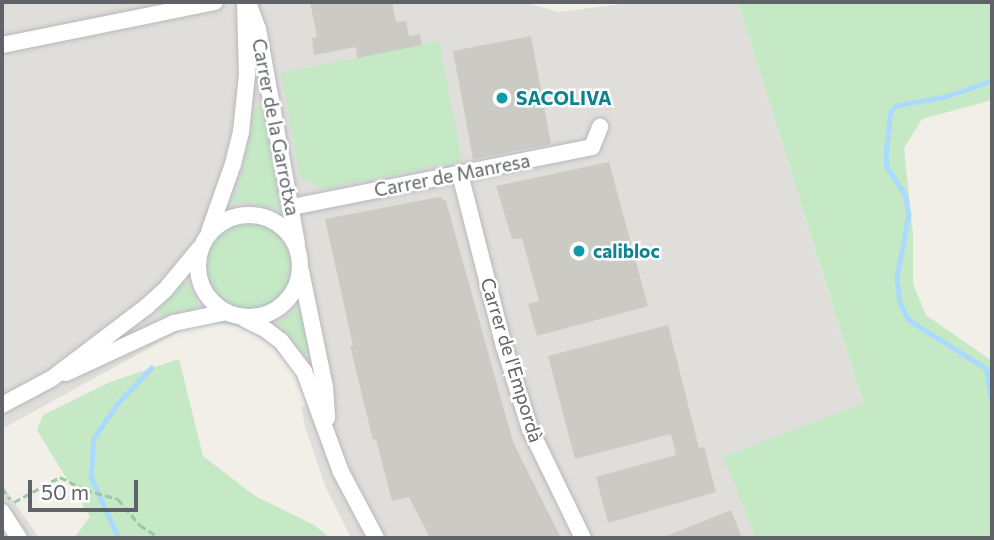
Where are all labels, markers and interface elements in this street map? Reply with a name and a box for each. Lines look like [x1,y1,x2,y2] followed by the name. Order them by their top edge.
[248,37,304,217] street label: Carrer de la Garrotxa
[516,87,612,109] place label: SACOLIVA
[494,90,510,106] marker: SACOLIVA
[372,149,532,201] street label: Carrer de Manresa
[593,240,660,262] place label: calibloc
[571,243,587,259] marker: calibloc
[476,275,548,445] street label: Carrer de l'Empordà
[32,466,142,510] scale bar
[41,479,89,504] text: 50 m

